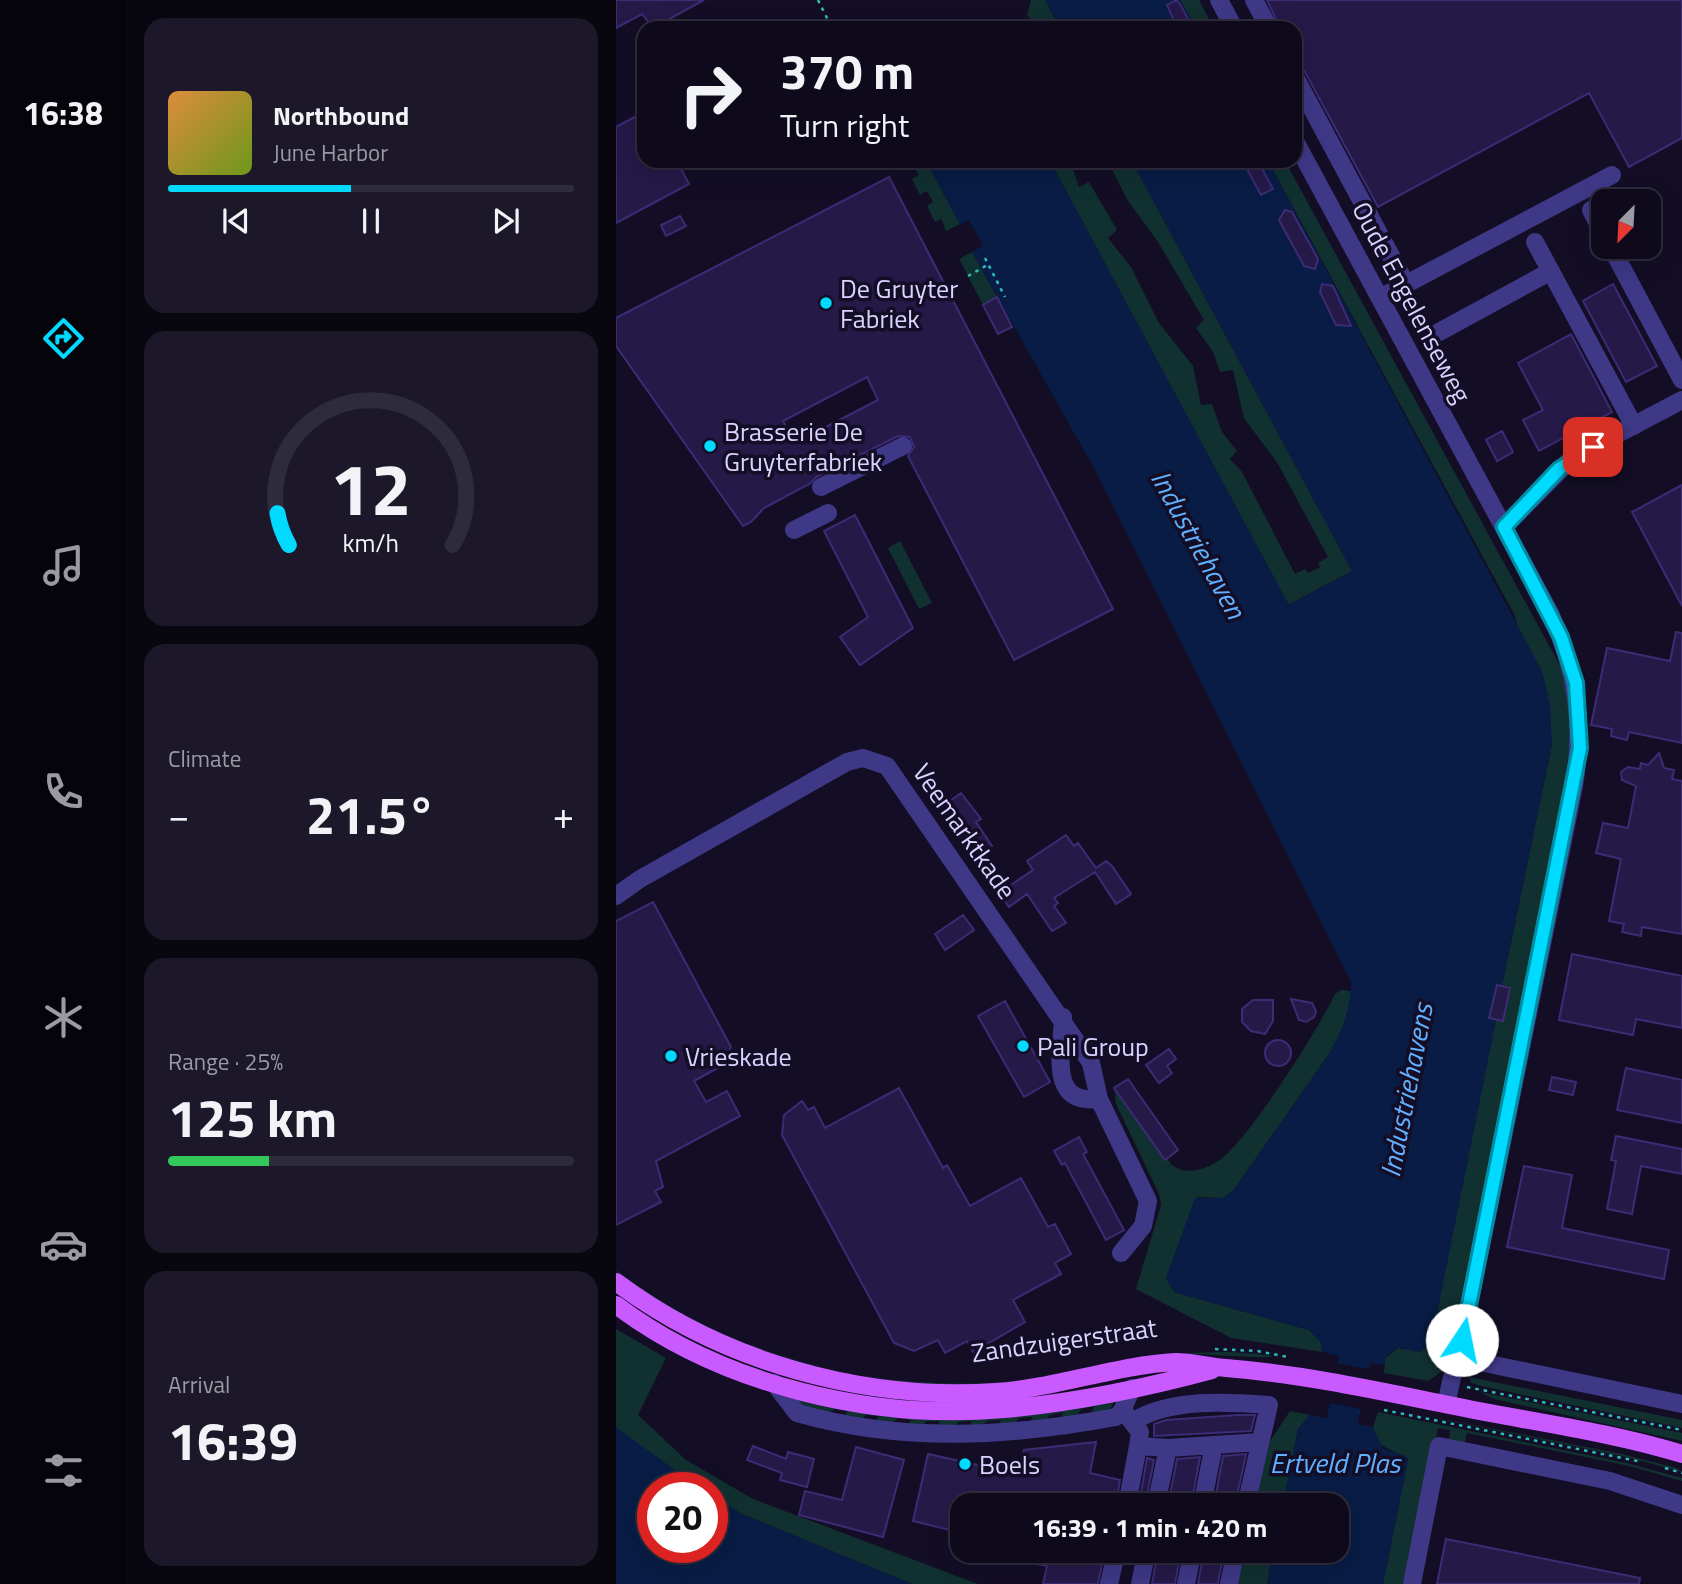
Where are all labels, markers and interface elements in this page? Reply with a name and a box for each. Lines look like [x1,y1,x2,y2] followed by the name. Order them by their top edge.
[780,33,914,108] text: 370 m
[665,49,756,140] icon: right
[23,89,103,137] text: 16:38
[273,96,409,135] text: Northbound
[780,101,909,149] text: Turn right
[273,135,388,170] text: June Harbor
[1591,189,1661,259] north arrow
[1591,189,1661,259] map controls
[1342,194,1482,410] street label: Oude Engelenseweg
[217,202,255,240] icon: previous
[352,202,390,240] icon: pause
[487,202,525,240] icon: next
[840,269,958,338] place label: De Gruyter Fabriek
[818,295,834,311] marker: De Gruyter Fabriek
[39,314,88,363] icon: directions
[724,412,882,481] place label: Brasserie De Gruyterfabriek
[1563,417,1623,477] pin
[1574,428,1612,466] icon: arrive
[330,433,412,543] text: 12
[702,438,718,454] marker: Brasserie De Gruyterfabriek
[1140,462,1258,627] water label: Industriehaven
[343,524,399,562] text: km/h
[39,541,88,590] icon: music
[168,741,241,776] text: Climate
[904,755,1026,907] street label: Veemarktkade
[39,767,88,816] icon: phone
[306,775,436,854] text: 21.5°
[168,786,189,844] text: −
[553,786,574,844] text: +
[39,993,88,1042] icon: climate
[1368,998,1444,1181] water label: Industriehavens
[1037,1027,1149,1066] place label: Pali Group
[685,1037,792,1076] place label: Vrieskade
[1015,1038,1031,1054] marker: Pali Group
[168,1044,283,1079] text: Range · 25%
[663,1048,679,1064] marker: Vrieskade
[168,1078,337,1157] text: 125 km
[39,1220,88,1269] icon: car
[1425,1303,1499,1377] position arrow
[969,1308,1159,1372] street label: Zandzuigerstraat
[168,1367,230,1402] text: Arrival
[168,1401,298,1480] text: 16:39
[1270,1441,1402,1484] water label: Ertveld Plas
[979,1445,1040,1484] place label: Boels
[39,1446,88,1495] icon: filters
[957,1456,973,1472] marker: Boels
[637,1472,728,1563] speed limit sign: 20
[1032,1508,1267,1547] text: 16:39 · 1 min · 420 m

